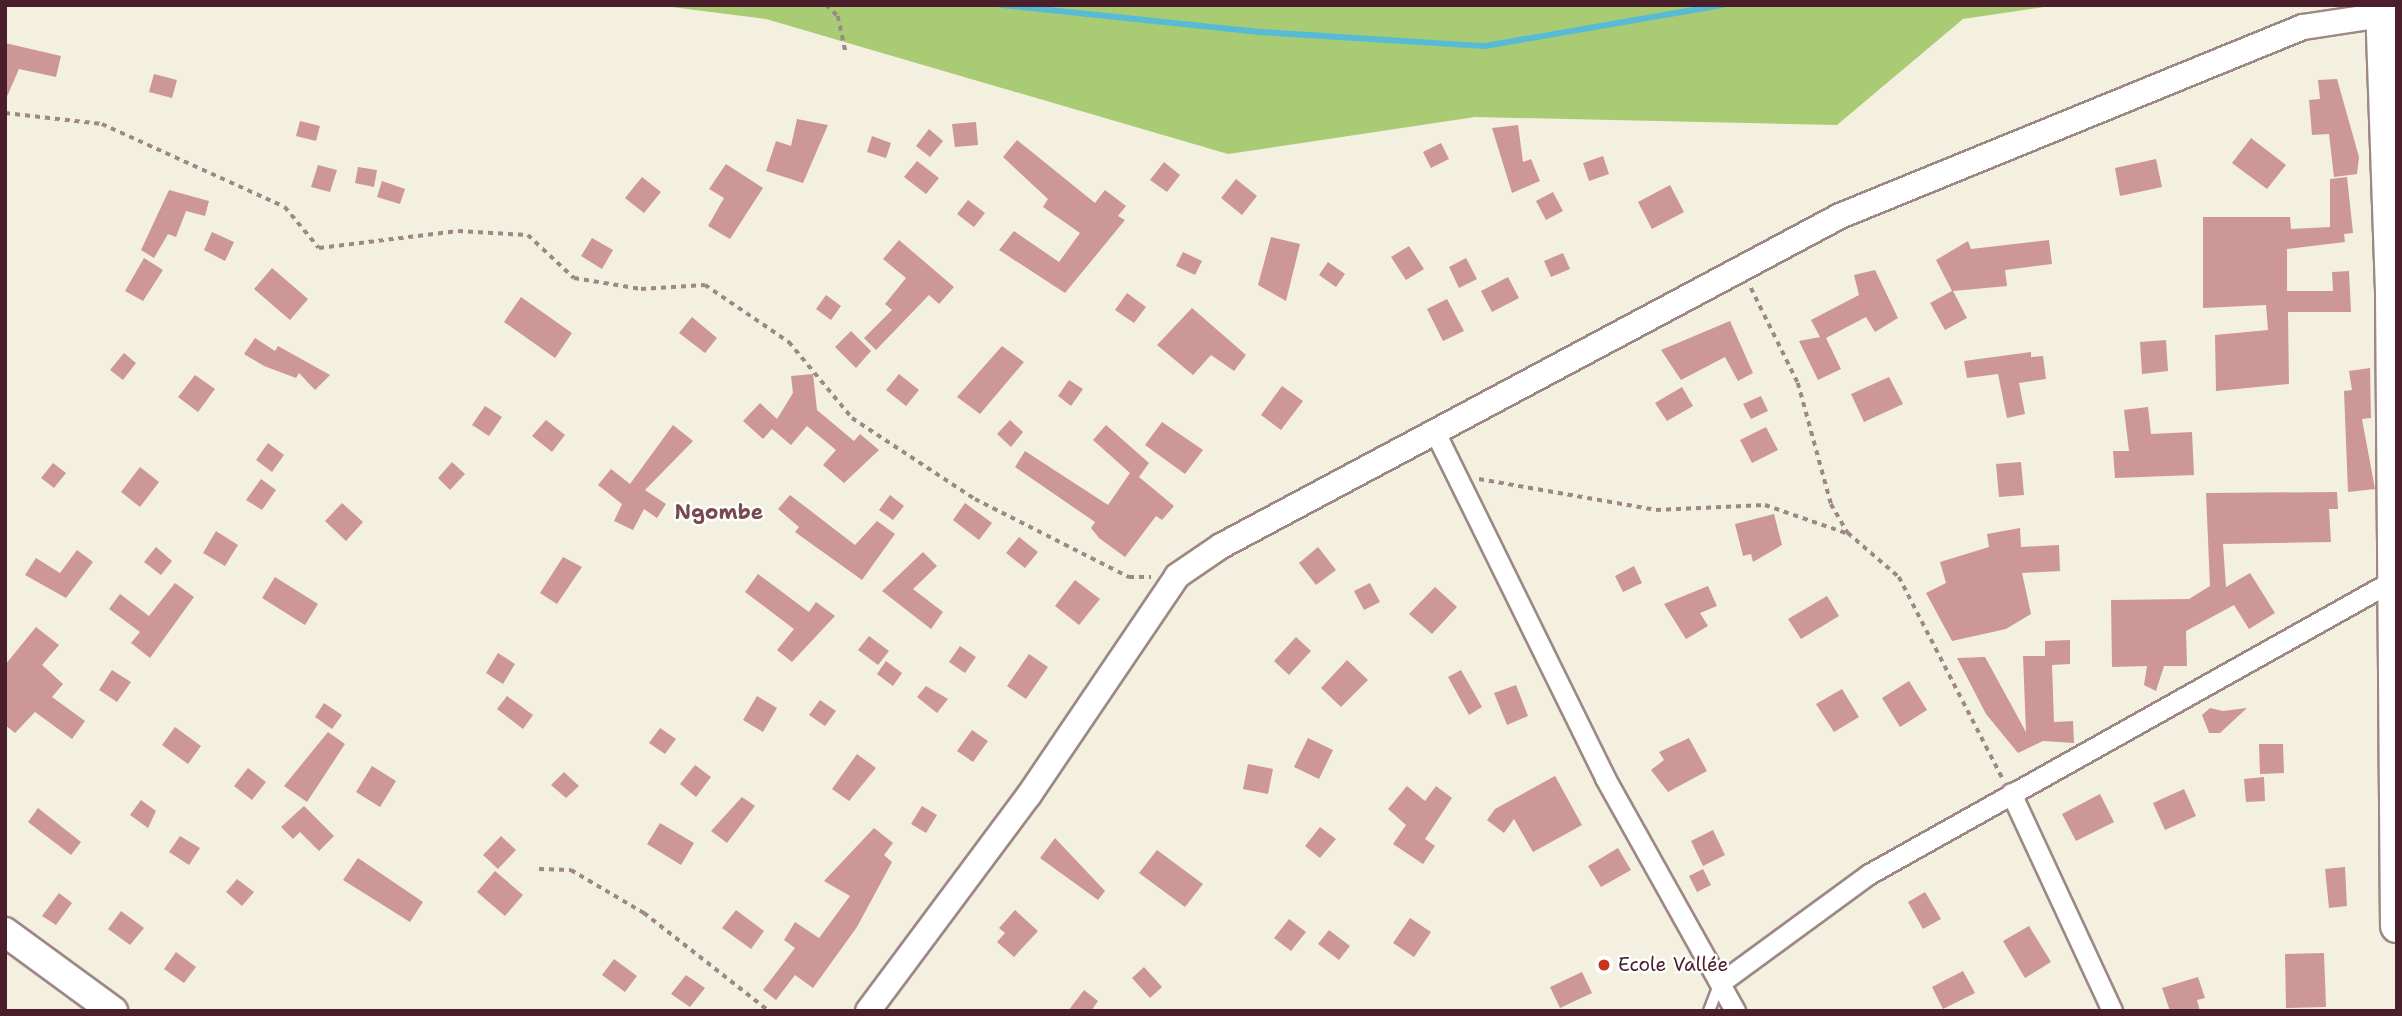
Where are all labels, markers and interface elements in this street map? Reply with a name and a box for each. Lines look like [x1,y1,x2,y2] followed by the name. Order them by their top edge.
[675,499,763,525] district label: Ngombe
[1618,954,1728,976] place label: Ecole Vallée
[1596,957,1612,973] marker: Ecole Vallée

